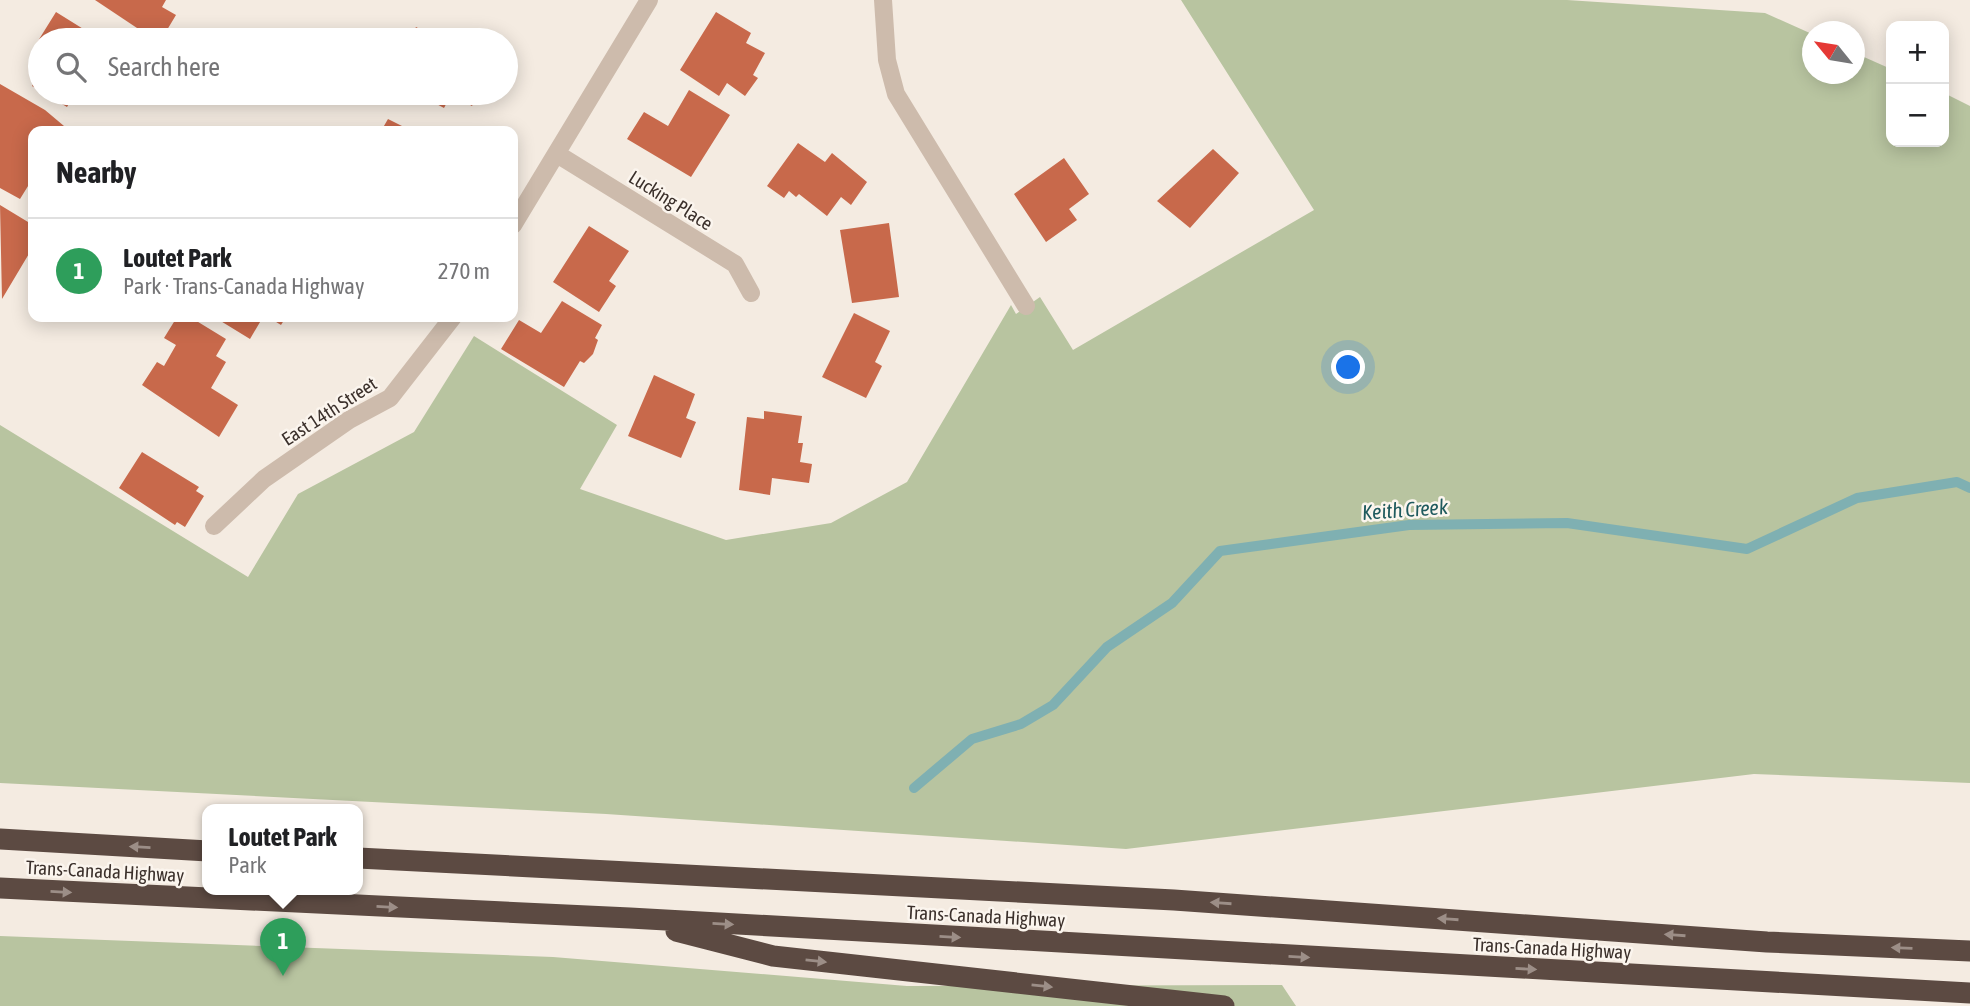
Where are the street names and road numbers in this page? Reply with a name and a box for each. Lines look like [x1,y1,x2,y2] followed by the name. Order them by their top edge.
[625,166,717,234] street label: Lucking Place
[277,372,381,450] street label: East 14th Street
[25,856,185,886] street label: Trans-Canada Highway
[906,901,1066,931] street label: Trans-Canada Highway
[1472,933,1632,963] street label: Trans-Canada Highway

